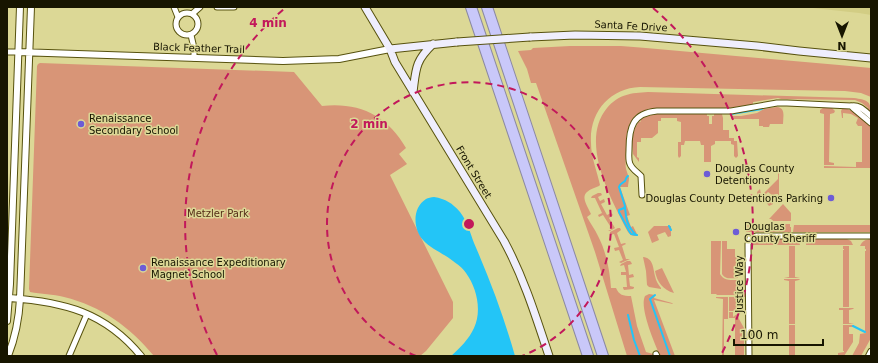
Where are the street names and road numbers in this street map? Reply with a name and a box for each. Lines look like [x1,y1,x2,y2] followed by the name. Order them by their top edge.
[594,19,668,33] street label: Santa Fe Drive
[153,41,245,55] street label: Black Feather Trail
[454,144,494,200] street label: Front Street
[734,255,745,314] street label: Justice Way

